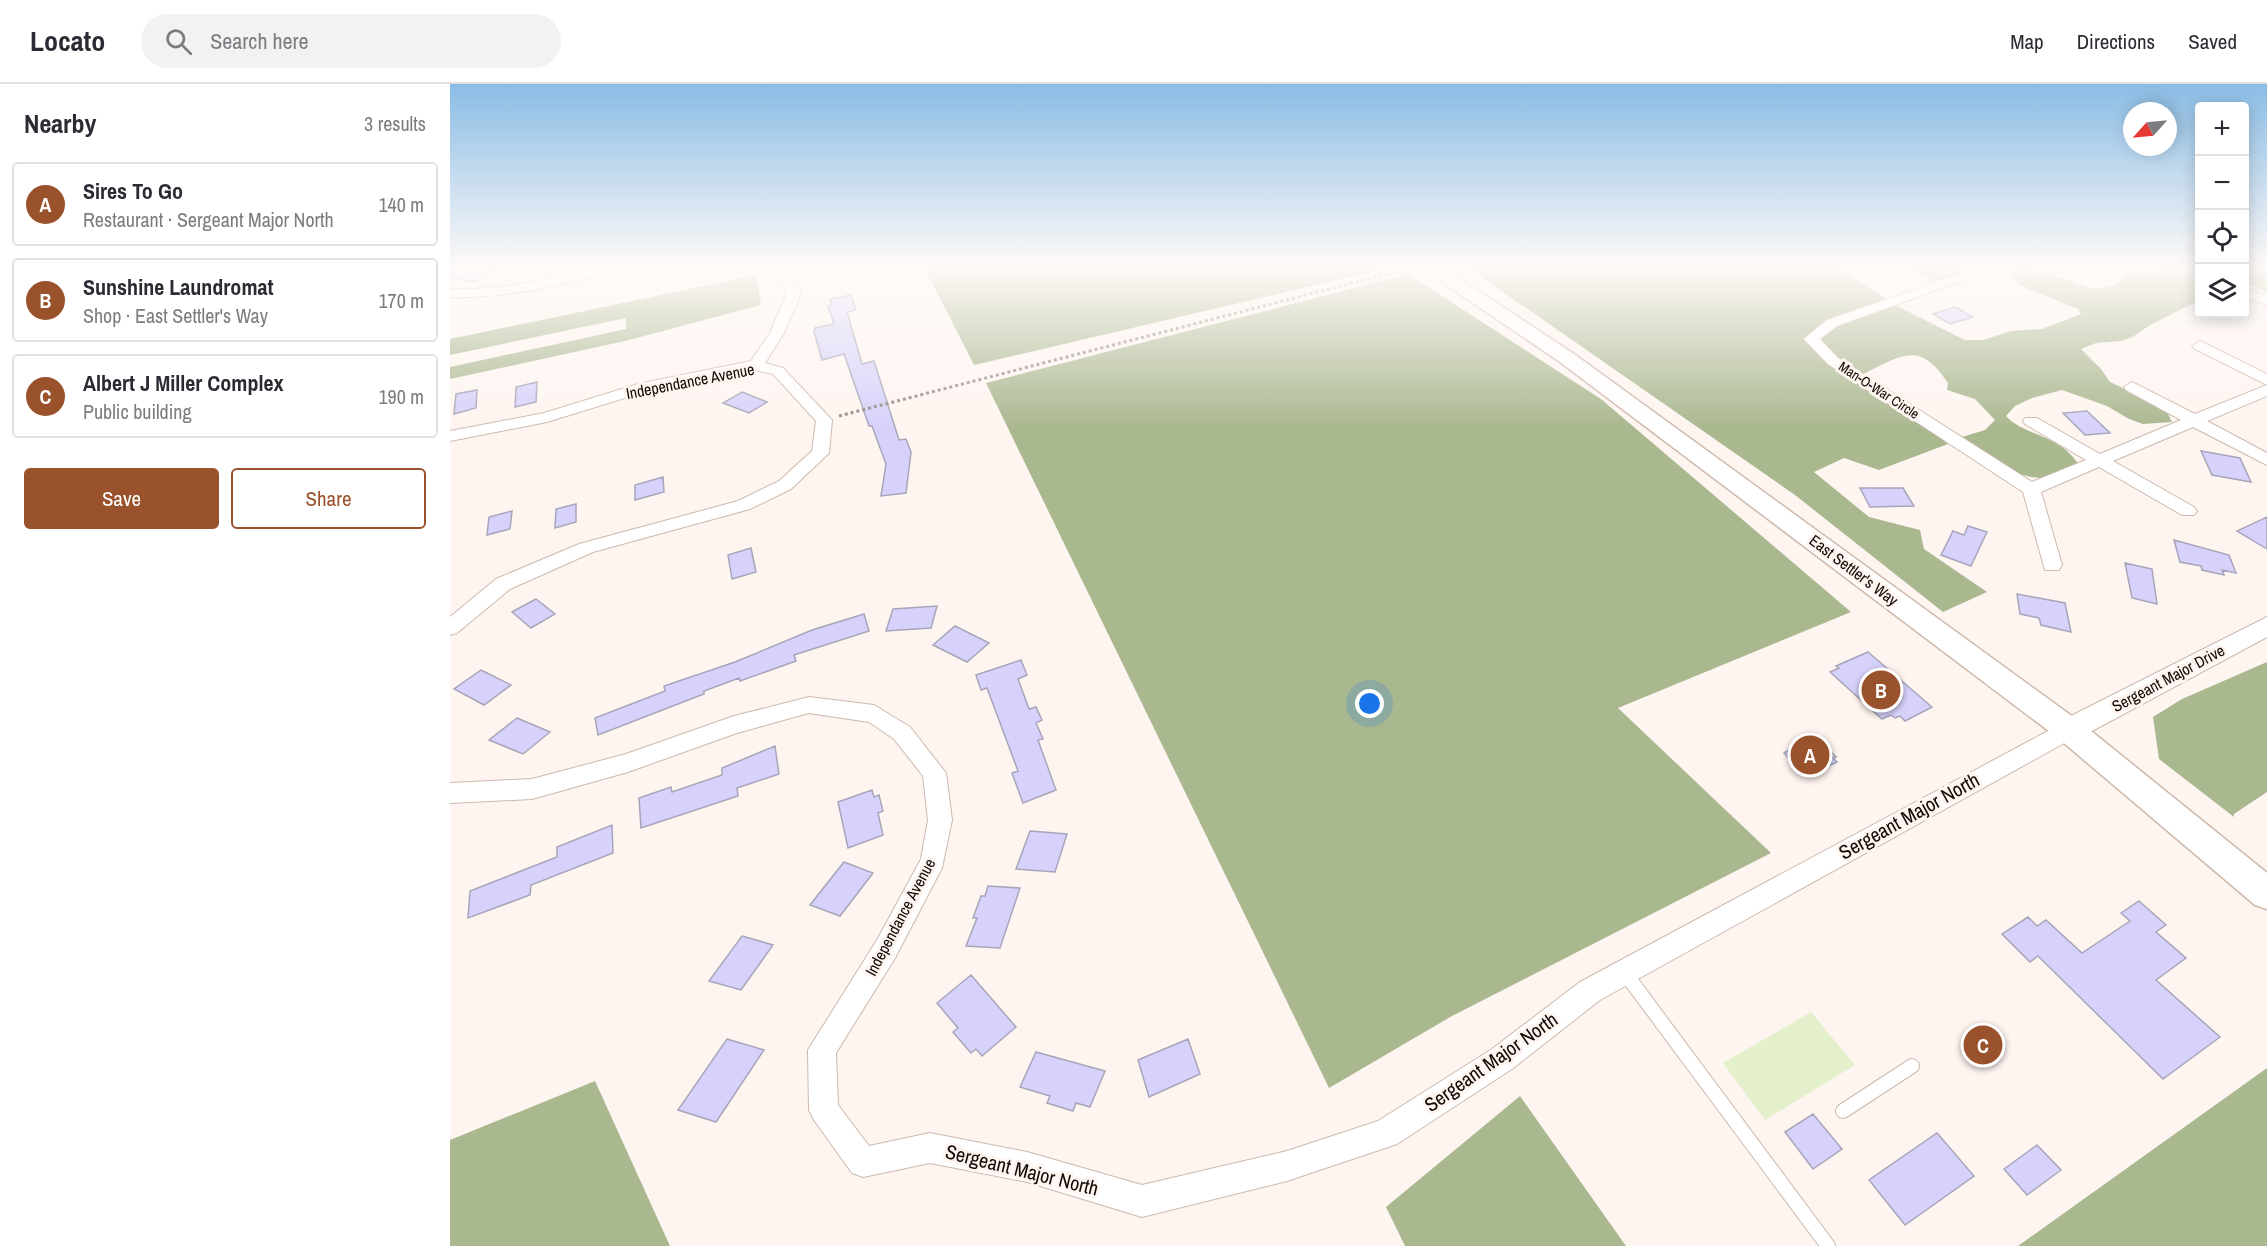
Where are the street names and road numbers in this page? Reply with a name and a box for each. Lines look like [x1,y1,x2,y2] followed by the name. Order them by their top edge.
[1835,357,1923,423] street label: Man-O-War Circle
[624,358,756,404] street label: Independance Avenue
[1805,529,1903,611] street label: East Settler's Way
[2108,639,2228,717] street label: Sergeant Major Drive
[1834,766,1984,865] street label: Sergeant Major North
[860,854,940,980] street label: Independance Avenue
[1419,1006,1563,1118] street label: Sergeant Major North
[943,1137,1101,1202] street label: Sergeant Major North

